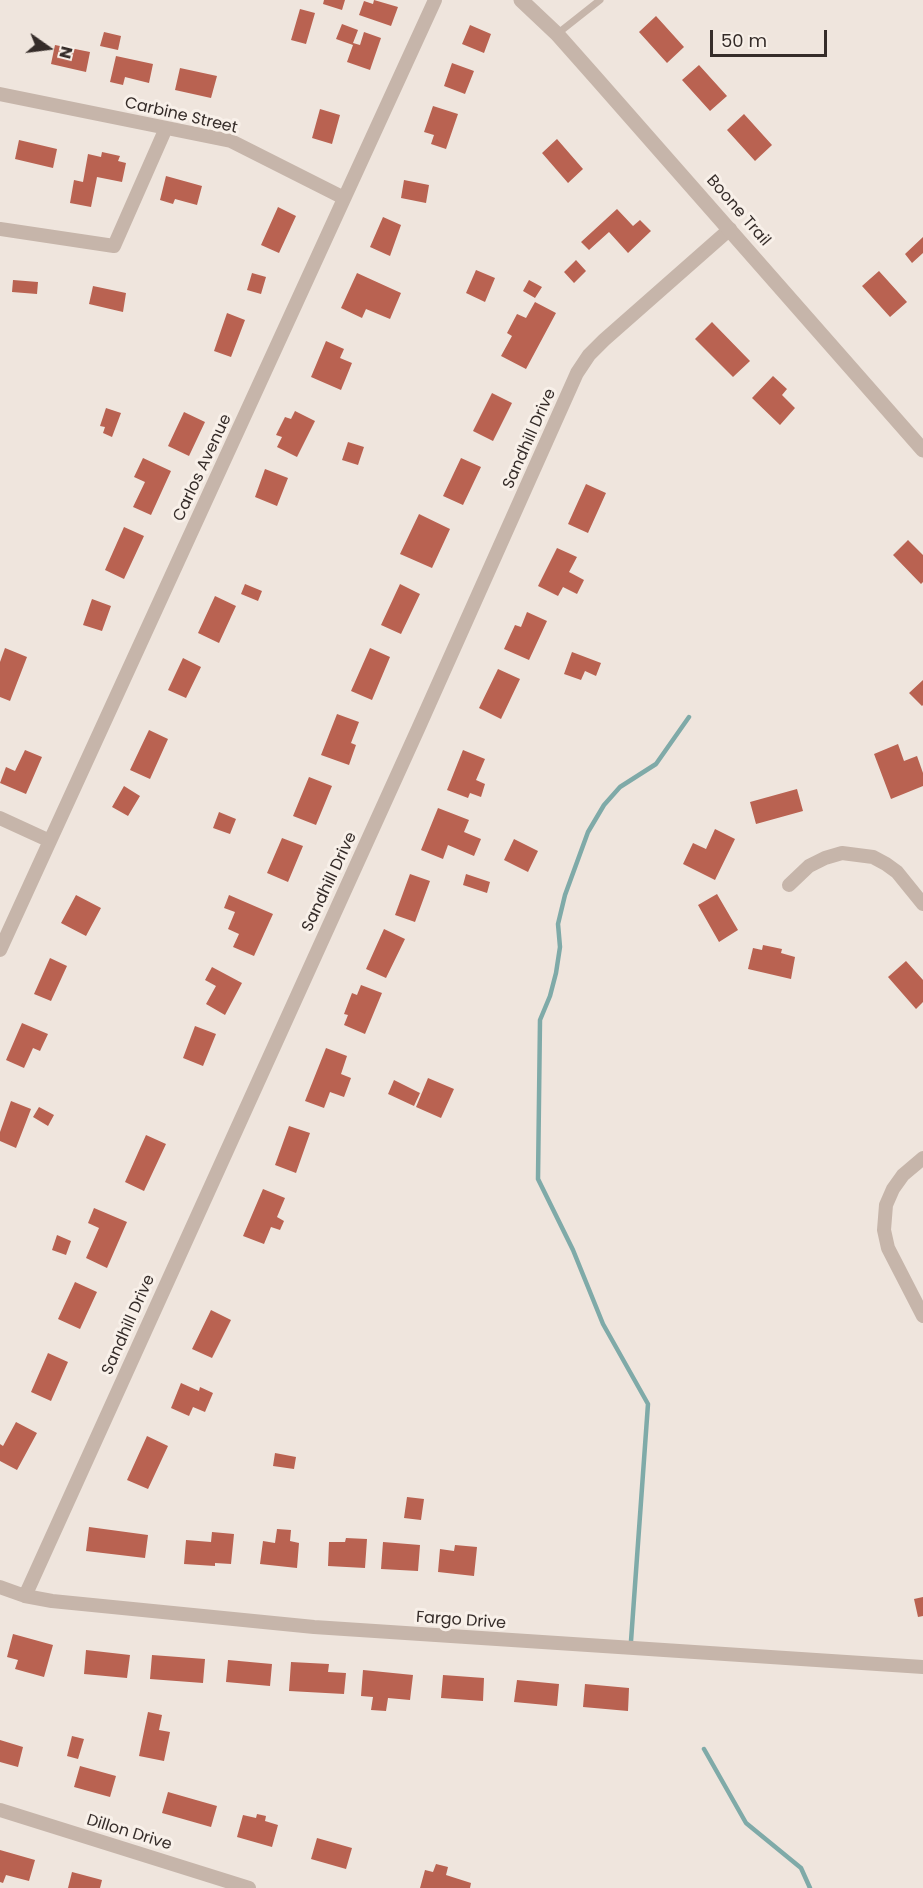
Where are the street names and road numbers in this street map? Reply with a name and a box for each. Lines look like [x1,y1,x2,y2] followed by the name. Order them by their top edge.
[123,94,239,138] street label: Carbine Street
[702,171,774,251] street label: Boone Trail
[499,386,561,492] street label: Sandhill Drive
[170,411,236,525] street label: Carlos Avenue
[299,829,361,935] street label: Sandhill Drive
[98,1272,160,1378] street label: Sandhill Drive
[415,1608,507,1634] street label: Fargo Drive
[84,1811,174,1855] street label: Dillon Drive

